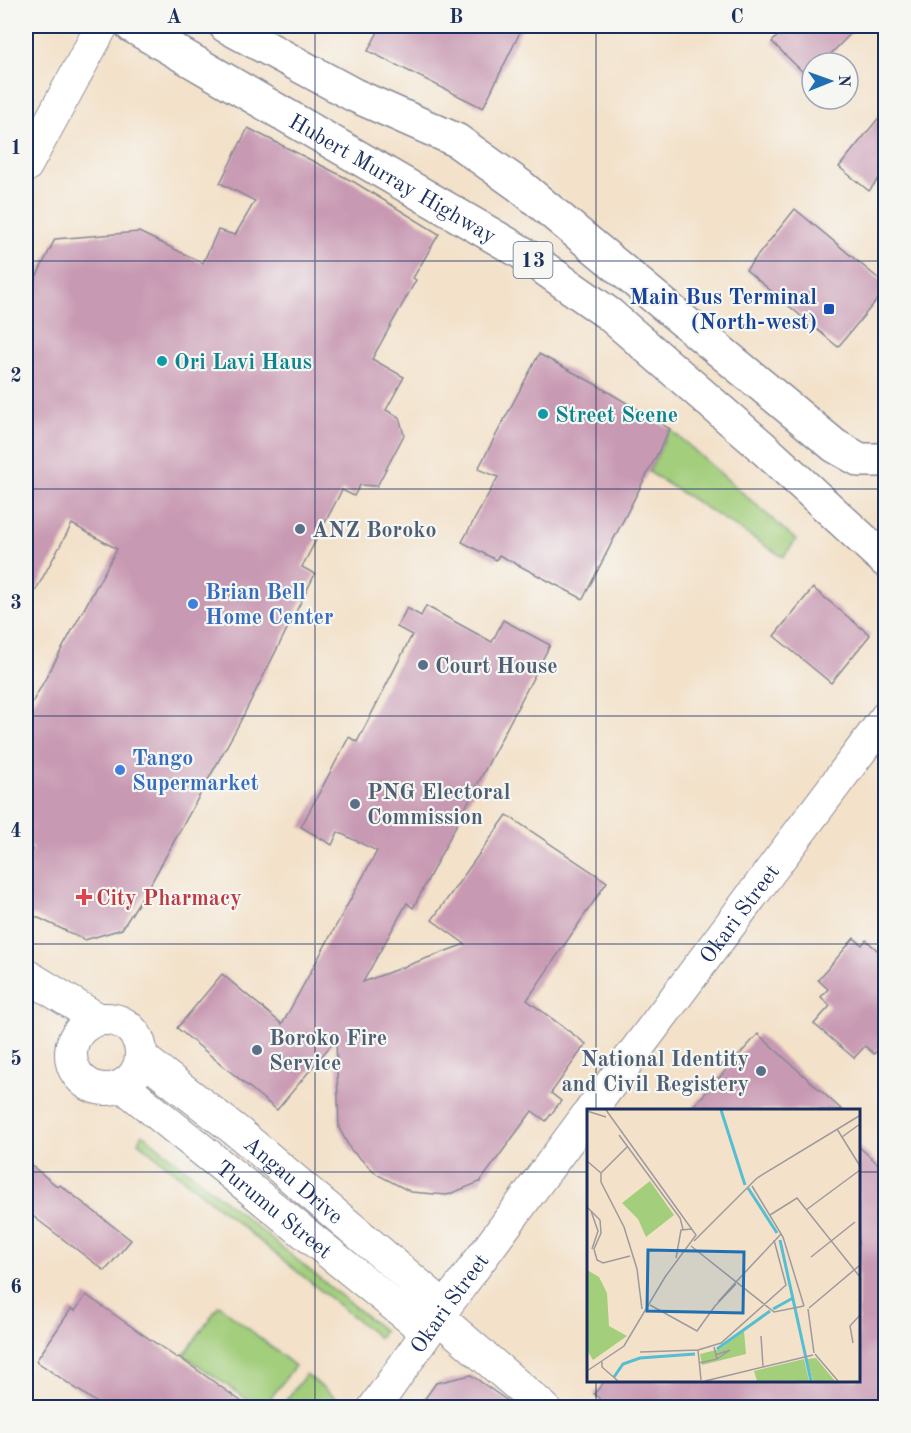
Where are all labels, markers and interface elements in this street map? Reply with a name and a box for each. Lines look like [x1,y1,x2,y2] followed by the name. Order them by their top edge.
[166,8,182,28] text: A
[449,8,463,28] text: B
[730,8,744,28] text: C
[800,51,860,111] north arrow
[835,75,851,88] text: N
[285,111,500,248] street label: Hubert Murray Highway
[10,139,22,159] text: 1
[514,242,552,278] road number: 13
[629,287,817,334] place label: Main Bus Terminal (North-west)
[822,302,836,316] marker: Main Bus Terminal (North-west)
[174,352,312,374] place label: Ori Lavi Haus
[155,354,169,368] marker: Ori Lavi Haus
[10,367,22,387] text: 2
[555,405,678,427] place label: Street Scene
[536,407,550,421] marker: Street Scene
[312,520,437,542] place label: ANZ Boroko
[293,522,307,536] marker: ANZ Boroko
[205,582,333,629] place label: Brian Bell Home Center
[10,594,22,614] text: 3
[186,597,200,611] marker: Brian Bell Home Center
[435,656,558,678] place label: Court House
[416,658,430,672] marker: Court House
[132,748,259,795] place label: Tango Supermarket
[113,763,127,777] marker: Tango Supermarket
[367,782,511,829] place label: PNG Electoral Commission
[348,797,362,811] marker: PNG Electoral Commission
[10,822,22,842] text: 4
[696,861,784,968] street label: Okari Street
[96,888,242,910] place label: City Pharmacy
[77,890,91,904] marker: City Pharmacy
[269,1028,387,1075] place label: Boroko Fire Service
[250,1043,264,1057] marker: Boroko Fire Service
[10,1049,22,1070] text: 5
[561,1049,749,1096] place label: National Identity and Civil Registery
[754,1064,768,1078] marker: National Identity and Civil Registery
[587,1109,860,1382] inset map
[239,1133,347,1229] street label: Angau Drive
[211,1157,335,1263] street label: Turumu Street
[407,1250,494,1358] street label: Okari Street
[10,1278,22,1298] text: 6

